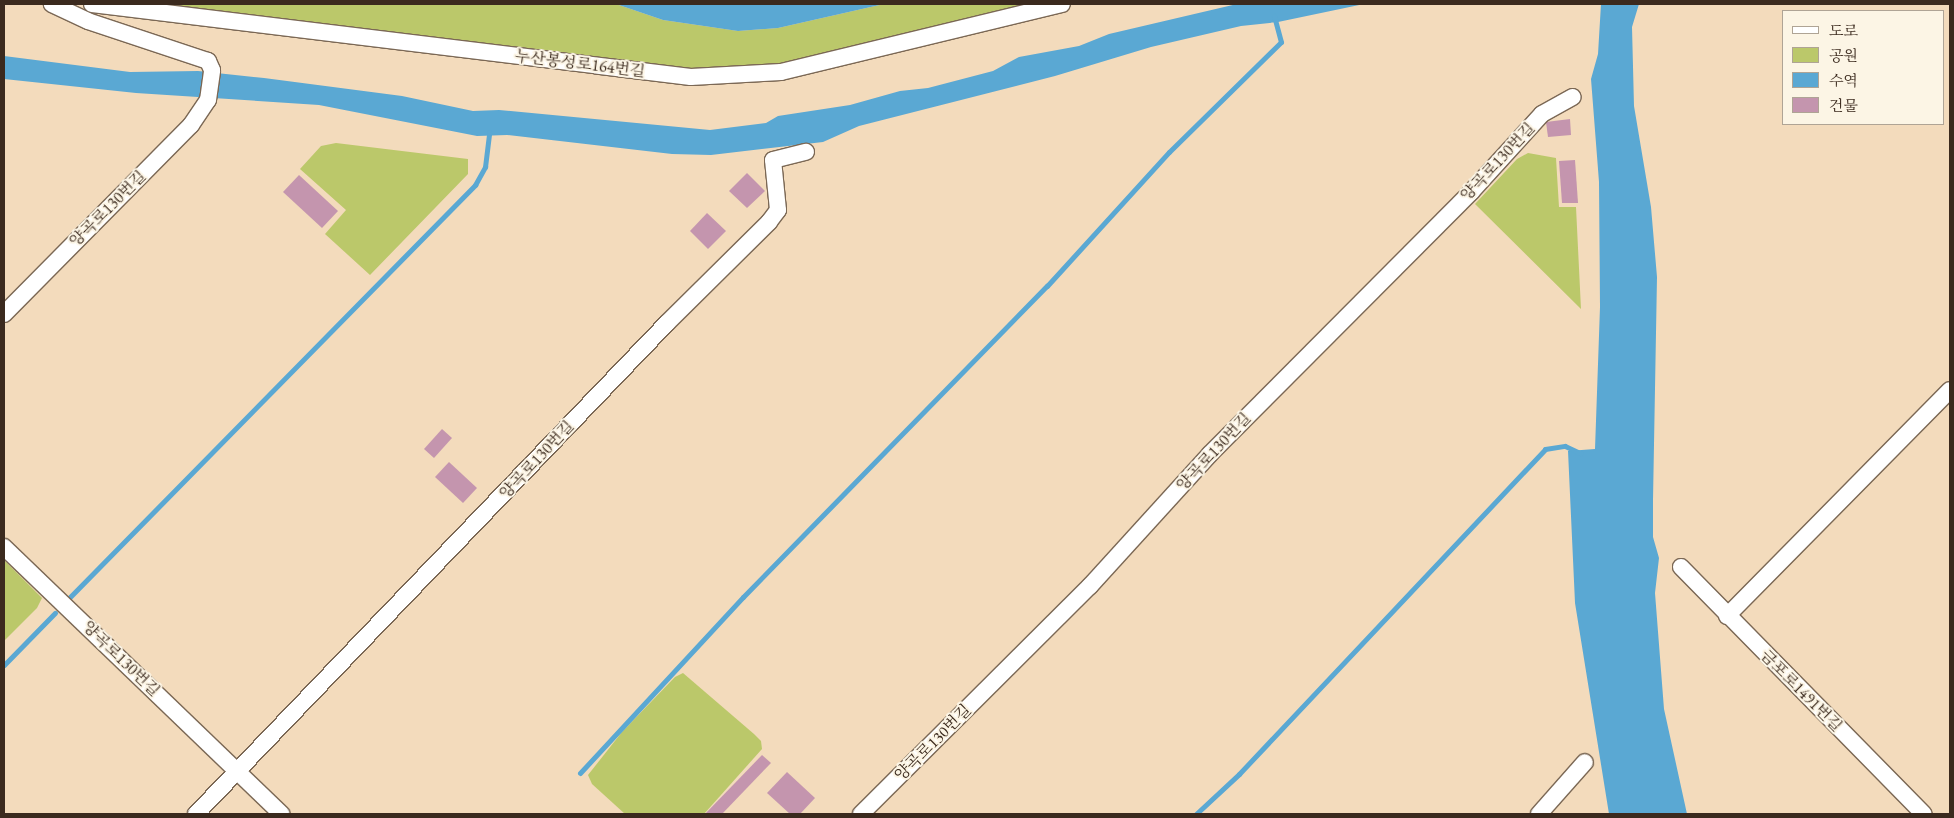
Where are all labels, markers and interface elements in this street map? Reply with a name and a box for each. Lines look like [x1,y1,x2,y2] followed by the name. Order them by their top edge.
[1782,10,1944,125] legend
[1829,21,1858,40] text: 도로
[514,46,646,82] street label: 누산봉성로164번길
[1829,46,1858,65] text: 공원
[1829,71,1858,90] text: 수역
[1829,96,1858,115] text: 건물
[1457,119,1539,205] street label: 양곡로130번길
[66,167,150,251] street label: 양곡로130번길
[1173,409,1255,495] street label: 양곡로130번길
[496,417,578,503] street label: 양곡로130번길
[78,617,164,701] street label: 양곡로130번길
[1756,646,1846,736] street label: 금포로1491번길
[891,701,975,785] street label: 양곡로130번길

